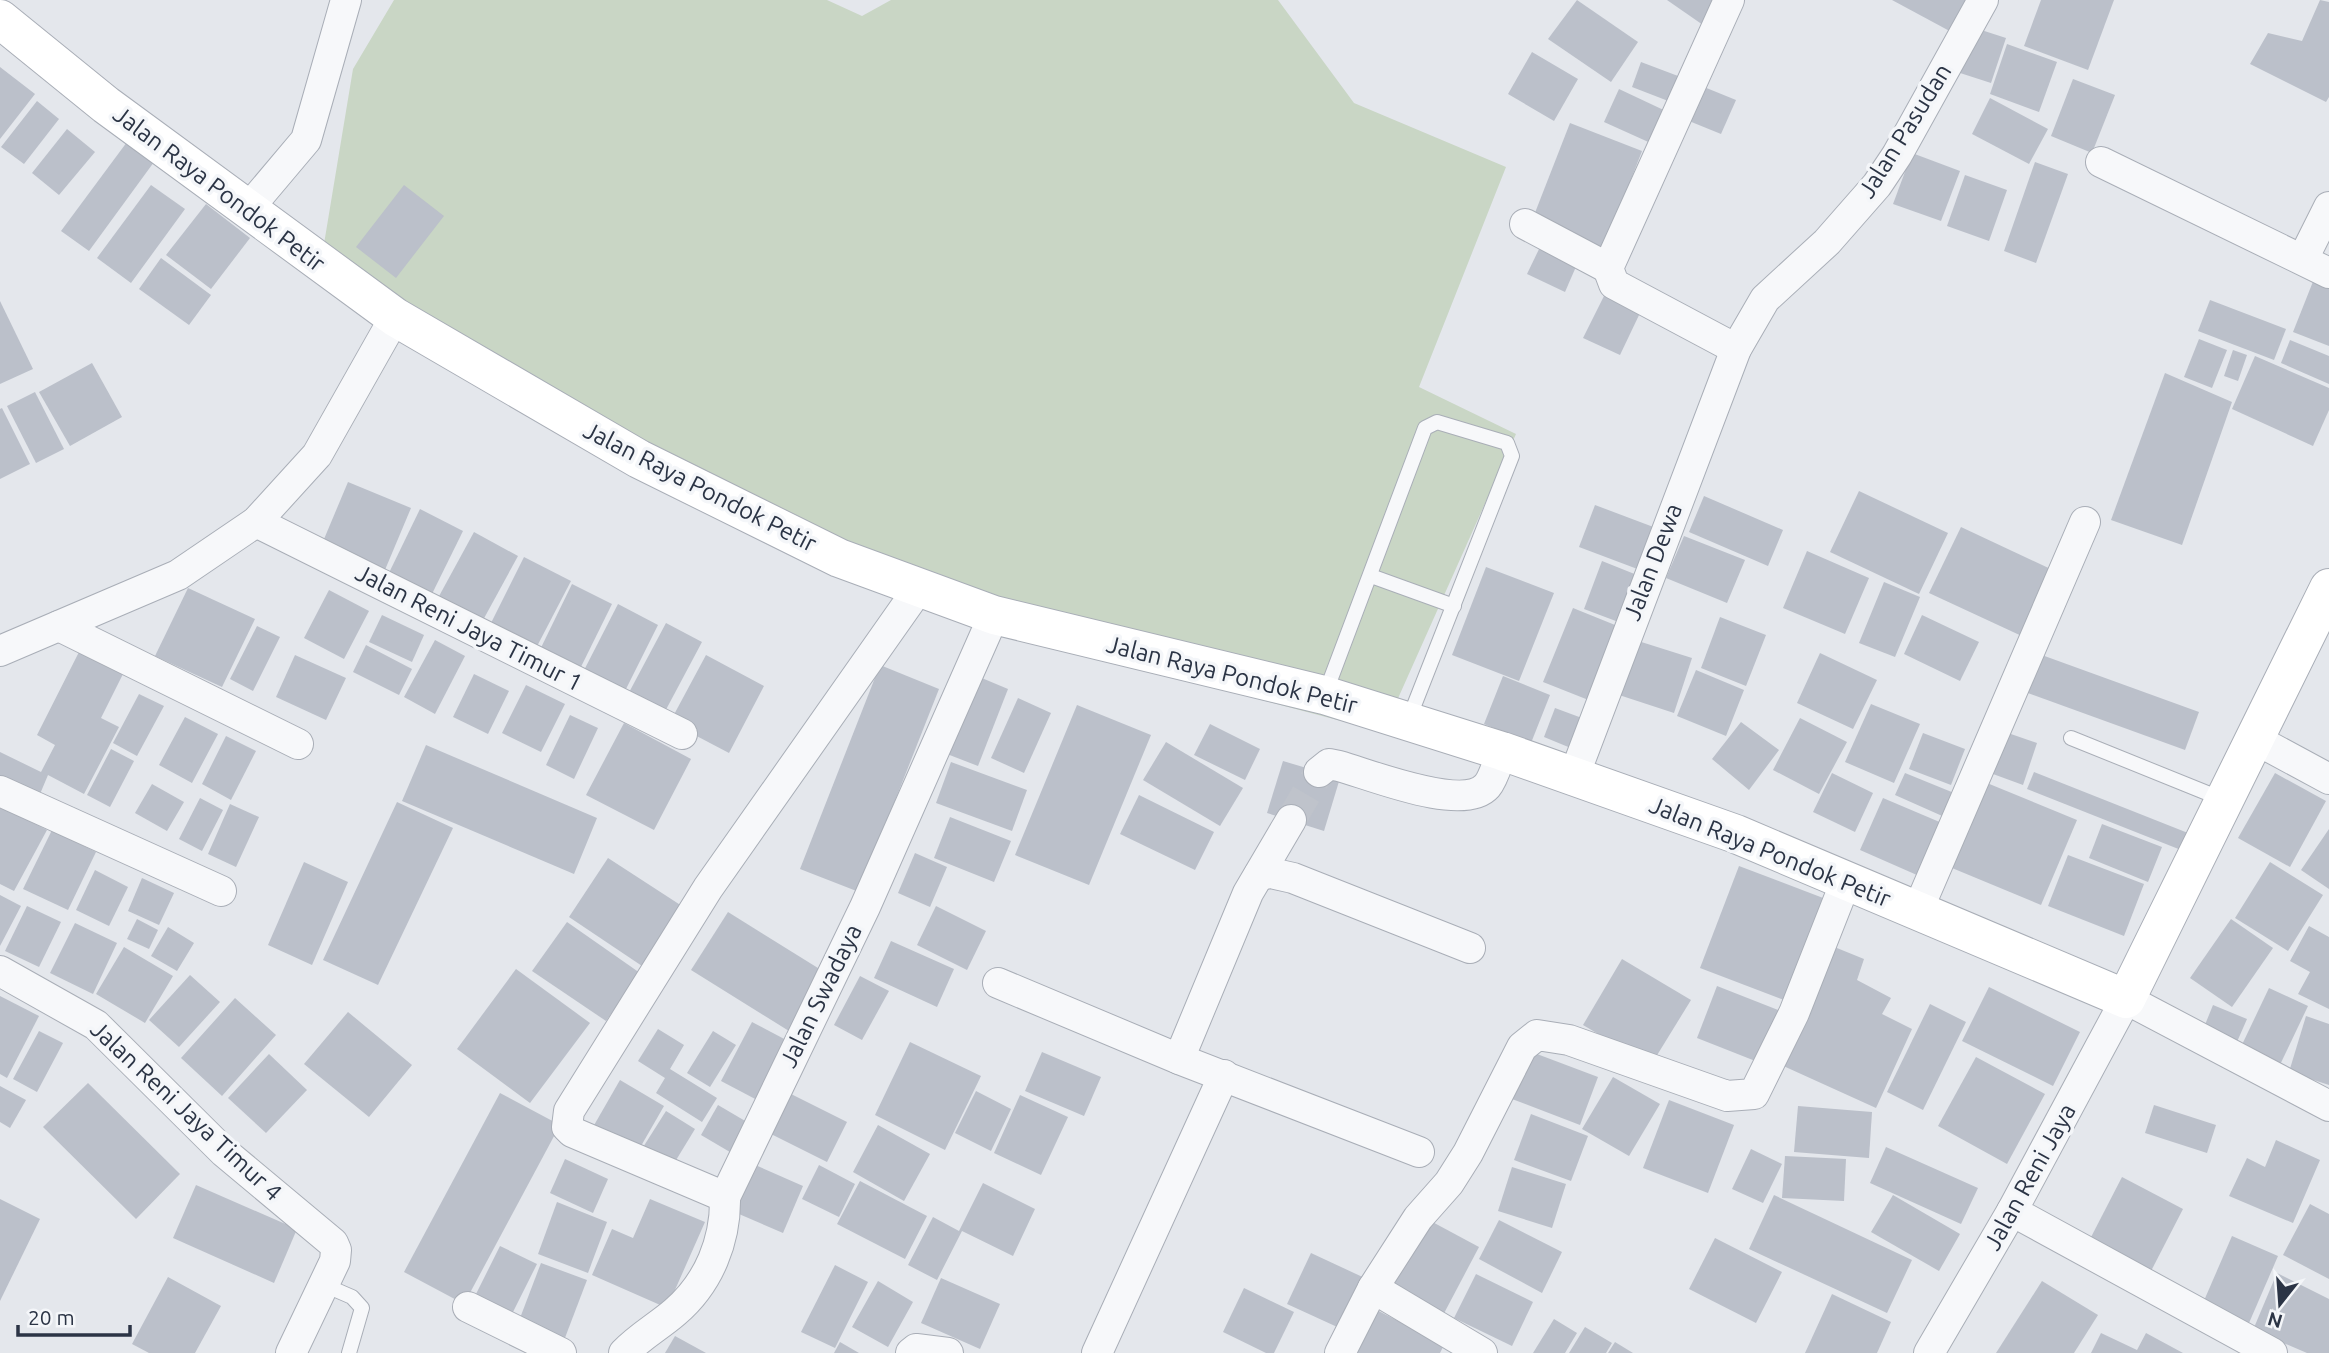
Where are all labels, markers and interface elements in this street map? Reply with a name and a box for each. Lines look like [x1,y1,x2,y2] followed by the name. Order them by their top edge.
[1853,59,1956,203] street label: Jalan Pasudan
[108,100,330,277] street label: Jalan Raya Pondok Petir
[579,416,821,557] street label: Jalan Raya Pondok Petir
[1618,499,1687,624] street label: Jalan Dewa
[351,559,587,697] street label: Jalan Reni Jaya Timur 1
[1104,630,1360,719] street label: Jalan Raya Pondok Petir
[1646,791,1895,912] street label: Jalan Raya Pondok Petir
[774,920,867,1072] street label: Jalan Swadaya
[85,1015,287,1206] street label: Jalan Reni Jaya Timur 4
[1978,1099,2081,1255] street label: Jalan Reni Jaya
[2245,1269,2315,1339] north arrow
[18,1294,130,1338] scale bar
[28,1305,75,1329] text: 20 m
[2265,1308,2285,1333] text: N

